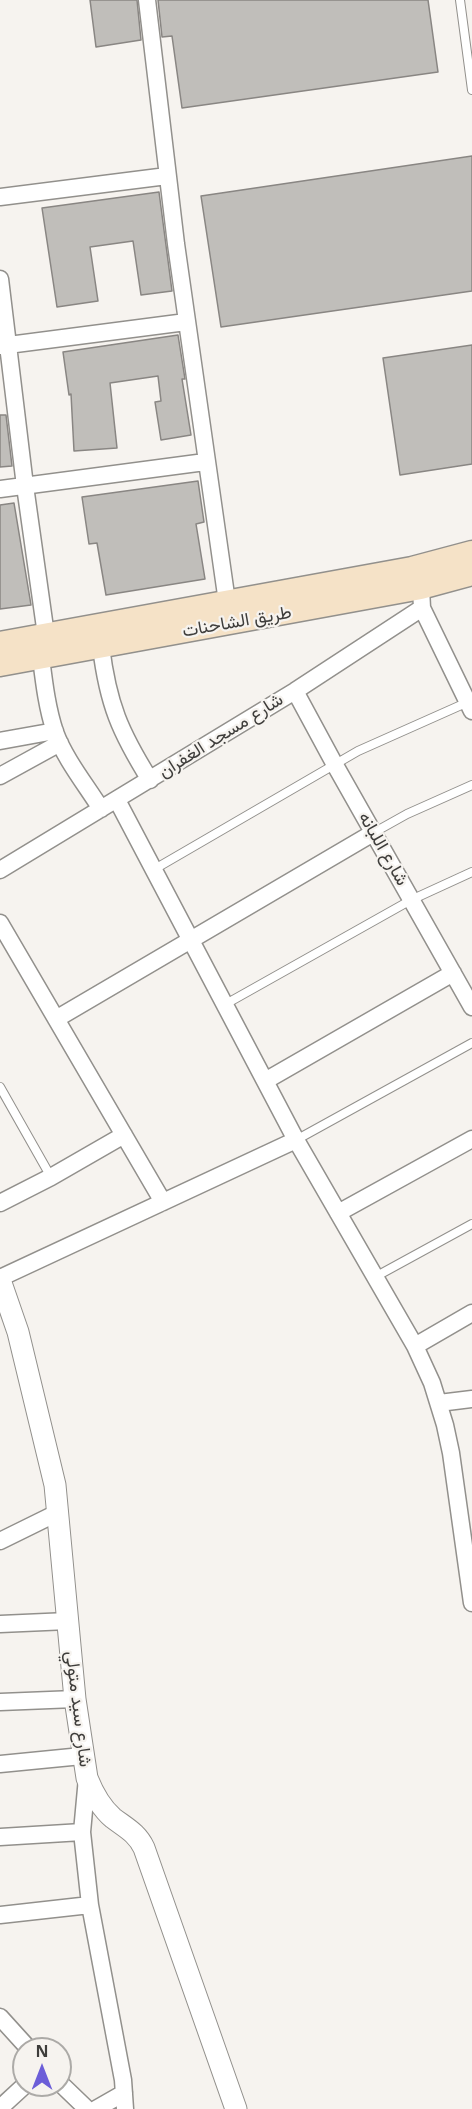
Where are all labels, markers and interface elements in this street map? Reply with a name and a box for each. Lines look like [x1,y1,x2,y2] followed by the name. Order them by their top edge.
[181,602,293,642] street label: طريق الشاحنات
[155,689,287,783] street label: شارع مسجد الغفران
[353,808,413,890] street label: شارع اللبانه
[60,1650,96,1768] street label: شارع سيد متولي
[12,2037,72,2097] north arrow
[35,2040,49,2062] text: N

